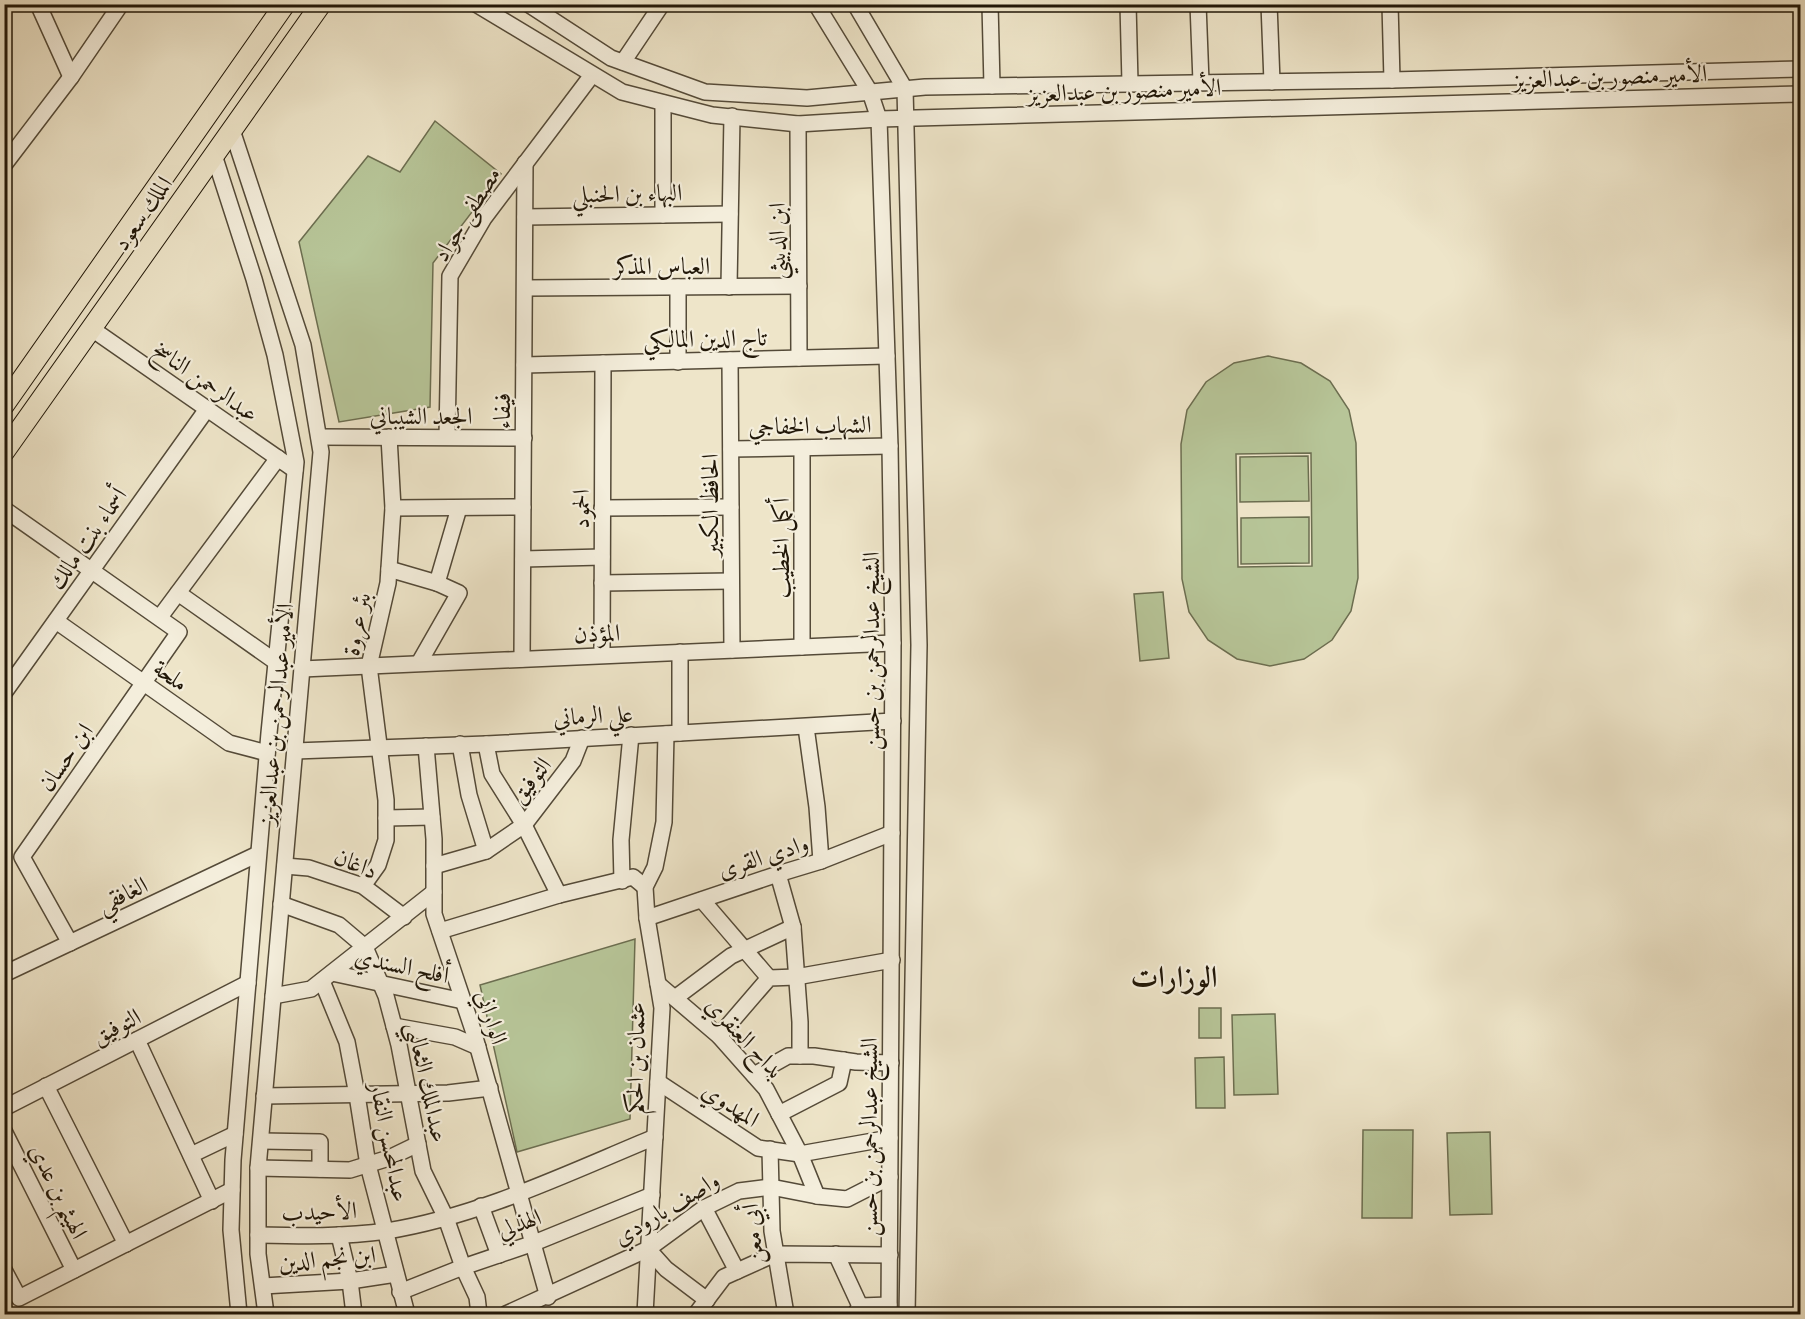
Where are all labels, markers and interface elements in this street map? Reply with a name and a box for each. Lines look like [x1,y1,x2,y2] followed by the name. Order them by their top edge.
[1509,57,1708,95] street label: الأمير منصور بن عبدالعزيز
[1023,71,1222,109] street label: الأمير منصور بن عبدالعزيز
[425,161,509,268] street label: مصطفى جواد
[105,170,179,256] street label: الملك سعود
[571,177,683,217] street label: البهاء بن الحنبلي
[761,202,799,280] street label: ابن الدبيثي
[611,250,710,281] street label: العباس المذكر
[643,321,768,362] street label: تاج الدين المالكي
[144,333,265,433] street label: عبدالرحمن الناسخ
[486,393,517,429] street label: فيفاء
[369,400,473,435] street label: الجعد الشيباني
[748,408,872,446] street label: الشهاب الخفاجي
[694,454,725,559] street label: الحافظ الكبير
[40,480,134,595] street label: أسماء بنت مالك
[565,489,596,529] street label: الحمود
[764,497,798,598] street label: أكمل الخطيب
[855,552,892,750] street label: الشيخ عبدالرحمن بن حسن
[335,590,379,659] street label: بئر عروة
[250,602,301,829] street label: الأمير عبدالرحمن بن عبدالعزيز
[573,617,621,649] street label: المؤذن
[147,652,195,698] street label: ملحة
[552,697,634,741] street label: علي الرماني
[30,717,100,797] street label: ابن حسان
[502,750,558,810] street label: التوفيق
[714,827,814,889] street label: وادي القرى
[329,840,383,886] street label: داغان
[92,869,156,926] street label: الغافقي
[351,939,453,996] street label: أفلح السندي
[1131,957,1217,996] district label: الوزارات
[465,986,515,1049] street label: الواراني
[695,989,791,1089] street label: بداح العنقري
[86,1001,146,1051] street label: التوفيق
[619,1002,658,1114] street label: عثمان بن الحكم
[393,1019,456,1147] street label: عبدالملك الثعالبي
[853,1038,890,1236] street label: الشيخ عبدالرحمن بن حسن
[694,1074,766,1137] street label: المهدوي
[362,1077,417,1205] street label: عبدالمحسن النقار
[15,1138,95,1248] street label: الهيثم بن عدي
[607,1164,727,1255] street label: واصف بارودي
[281,1194,357,1228] street label: الأحيدب
[493,1201,547,1249] street label: الهذلي
[733,1202,774,1266] street label: أبي معن
[277,1238,378,1285] street label: ابن نجم الدين

